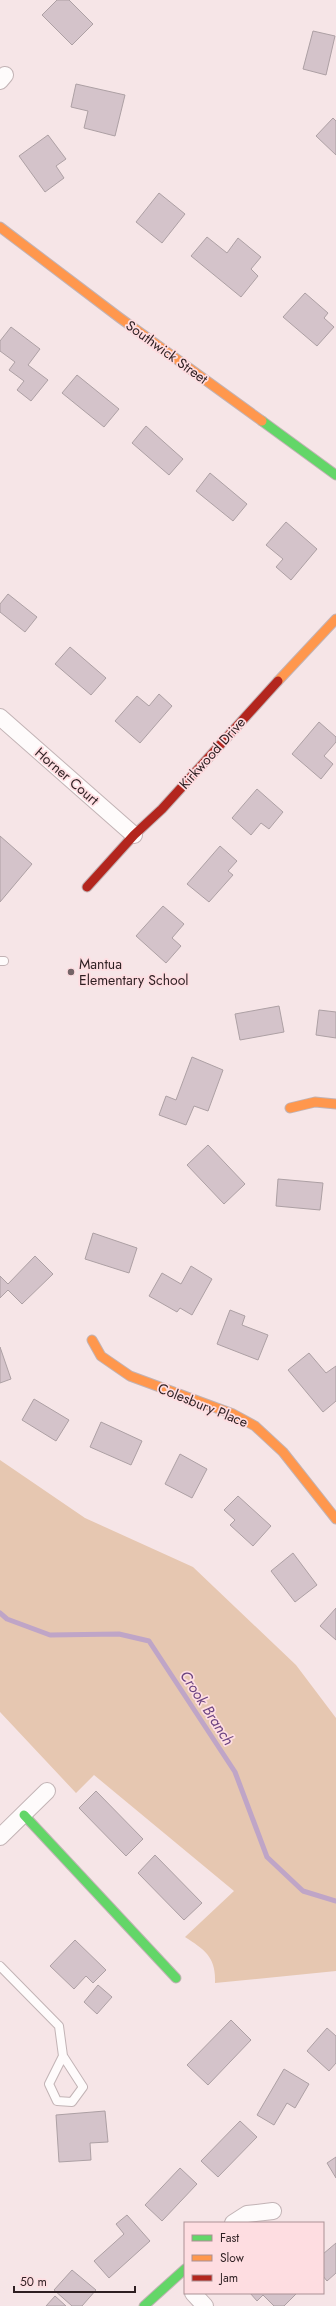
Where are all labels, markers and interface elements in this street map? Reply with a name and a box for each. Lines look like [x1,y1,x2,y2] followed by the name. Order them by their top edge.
[122,315,213,389] street label: Southwick Street
[174,713,250,793] street label: Kirkwood Drive
[31,743,104,810] street label: Horner Court
[79,954,189,990] place label: Mantua Elementary School
[66,967,76,977] marker: Mantua Elementary School
[155,1378,251,1432] street label: Colesbury Place
[175,1666,239,1750] water label: Crook Branch
[184,2222,324,2294] legend
[220,2229,239,2247] text: Fast
[220,2249,245,2267] text: Slow
[14,2268,135,2294] scale bar
[218,2269,238,2287] text: Jam
[20,2273,47,2291] text: 50 m

